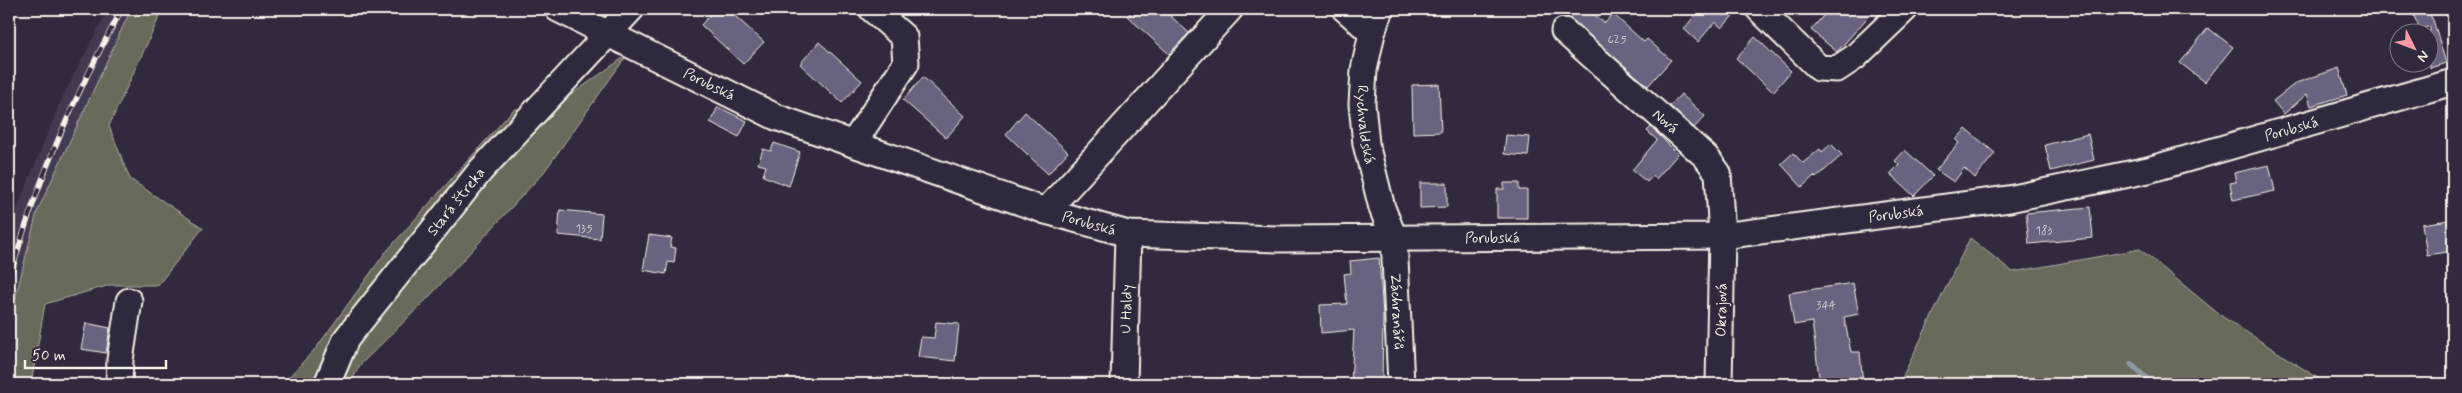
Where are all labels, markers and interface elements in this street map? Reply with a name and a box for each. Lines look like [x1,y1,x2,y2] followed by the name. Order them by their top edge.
[2390,22,2440,72] north arrow
[1607,32,1627,48] house number: 625
[2413,47,2433,66] text: N
[680,64,738,106] street label: Porubská
[1351,84,1380,166] street label: Rychvaldská
[1648,105,1682,139] street label: Nová
[2262,112,2321,147] street label: Porubská
[423,163,490,241] street label: Stará štreka
[1868,201,1925,228] street label: Porubská
[1060,207,1118,241] street label: Porubská
[575,221,593,237] house number: 135
[2036,223,2053,239] house number: 183
[1465,228,1520,249] street label: Porubská
[1385,273,1408,350] street label: Záchranářů
[1712,283,1732,337] street label: Okrajová
[1116,284,1138,334] street label: U Haldy
[1816,298,1836,314] house number: 344
[25,338,166,370] scale bar
[32,346,66,366] text: 50 m

